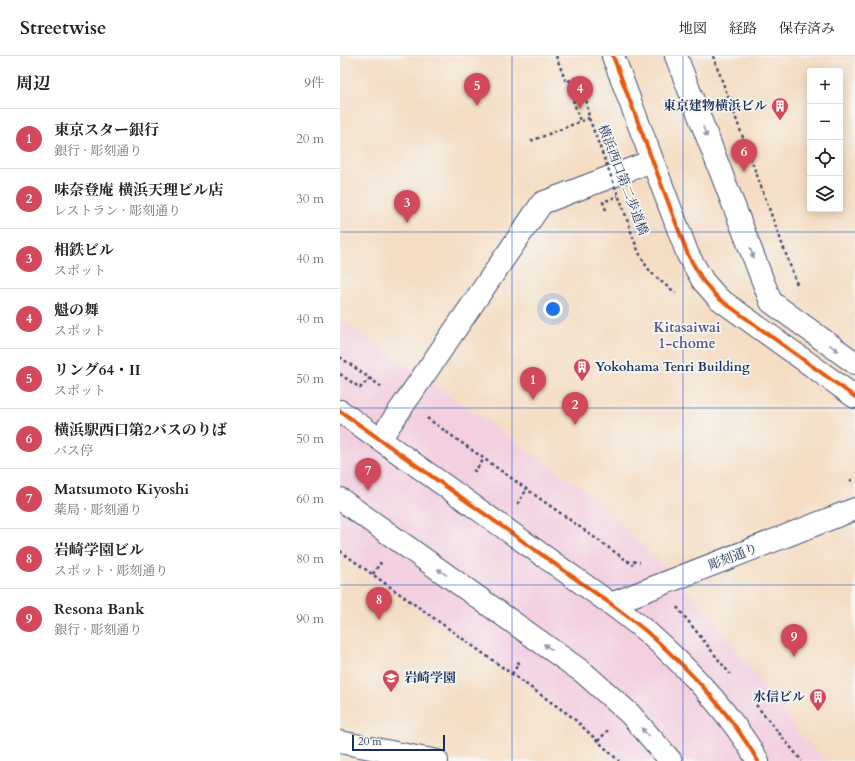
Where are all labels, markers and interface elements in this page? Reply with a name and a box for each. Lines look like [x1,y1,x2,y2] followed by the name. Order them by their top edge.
[20,15,107,41] text: Streetwise
[679,19,707,38] text: 地図
[729,19,757,38] text: 経路
[779,19,835,38] text: 保存済み
[807,68,843,212] map controls
[807,68,843,104] button: +
[16,72,50,95] text: 周辺
[464,73,490,106] pin: 5
[304,74,324,92] text: 9件
[567,76,593,109] pin: 4
[770,96,790,121] building icon: 東京建物横浜ビル
[663,97,767,115] place label: 東京建物横浜ビル
[807,104,843,140] button: −
[54,120,159,140] text: 東京スター銀行
[594,122,652,238] street label: 横浜西口第二歩道橋
[703,126,709,138] one-way arrow
[26,130,32,148] text: 1
[296,130,324,148] text: 20 m
[731,139,757,172] pin: 6
[807,140,843,176] button: locate
[54,142,142,160] text: 銀行 · 彫刻通り
[807,176,843,212] button: layers
[54,180,223,200] text: 味奈登庵 横浜天理ビル店
[26,190,32,208] text: 2
[296,190,324,208] text: 30 m
[394,190,420,223] pin: 3
[54,202,181,220] text: レストラン · 彫刻通り
[54,240,114,260] text: 相鉄ビル
[750,247,756,259] one-way arrow
[26,250,32,268] text: 3
[296,250,324,268] text: 40 m
[54,262,106,280] text: スポット
[543,299,563,319] your location
[54,300,99,320] text: 魁の舞
[26,310,32,328] text: 4
[296,310,324,328] text: 40 m
[653,318,721,353] district label: Kitasaiwai 1-chome
[54,322,106,340] text: スポット
[828,343,839,352] one-way arrow
[572,357,592,382] building icon: Yokohama Tenri Building
[595,358,750,376] place label: Yokohama Tenri Building
[54,360,141,380] text: リング64・II
[520,367,546,400] pin: 1
[26,370,32,388] text: 5
[296,370,324,388] text: 50 m
[54,382,106,400] text: スポット
[562,392,588,425] pin: 2
[54,420,227,440] text: 横浜駅西口第2バスのりば
[26,430,32,448] text: 6
[296,430,324,448] text: 50 m
[54,442,93,460] text: バス停
[355,458,381,491] pin: 7
[54,479,189,499] text: Matsumoto Kiyoshi
[26,490,32,508] text: 7
[296,490,324,508] text: 60 m
[54,501,142,519] text: 薬局 · 彫刻通り
[705,539,761,575] street label: 彫刻通り
[54,540,144,560] text: 岩崎学園ビル
[26,550,32,568] text: 8
[296,550,324,568] text: 80 m
[54,562,168,580] text: スポット · 彫刻通り
[436,568,447,576] one-way arrow
[366,587,392,620] pin: 8
[54,599,145,619] text: Resona Bank
[26,610,32,628] text: 9
[296,610,324,628] text: 90 m
[54,621,142,639] text: 銀行 · 彫刻通り
[781,624,807,657] pin: 9
[542,643,553,651] one-way arrow
[381,668,401,693] school or university icon: 岩崎学園
[404,669,456,687] place label: 岩崎学園
[808,687,828,712] building icon: 水信ビル
[753,688,805,706] place label: 水信ビル
[641,727,650,737] one-way arrow
[352,733,445,752] scale bar
[358,734,382,749] text: 20 m

